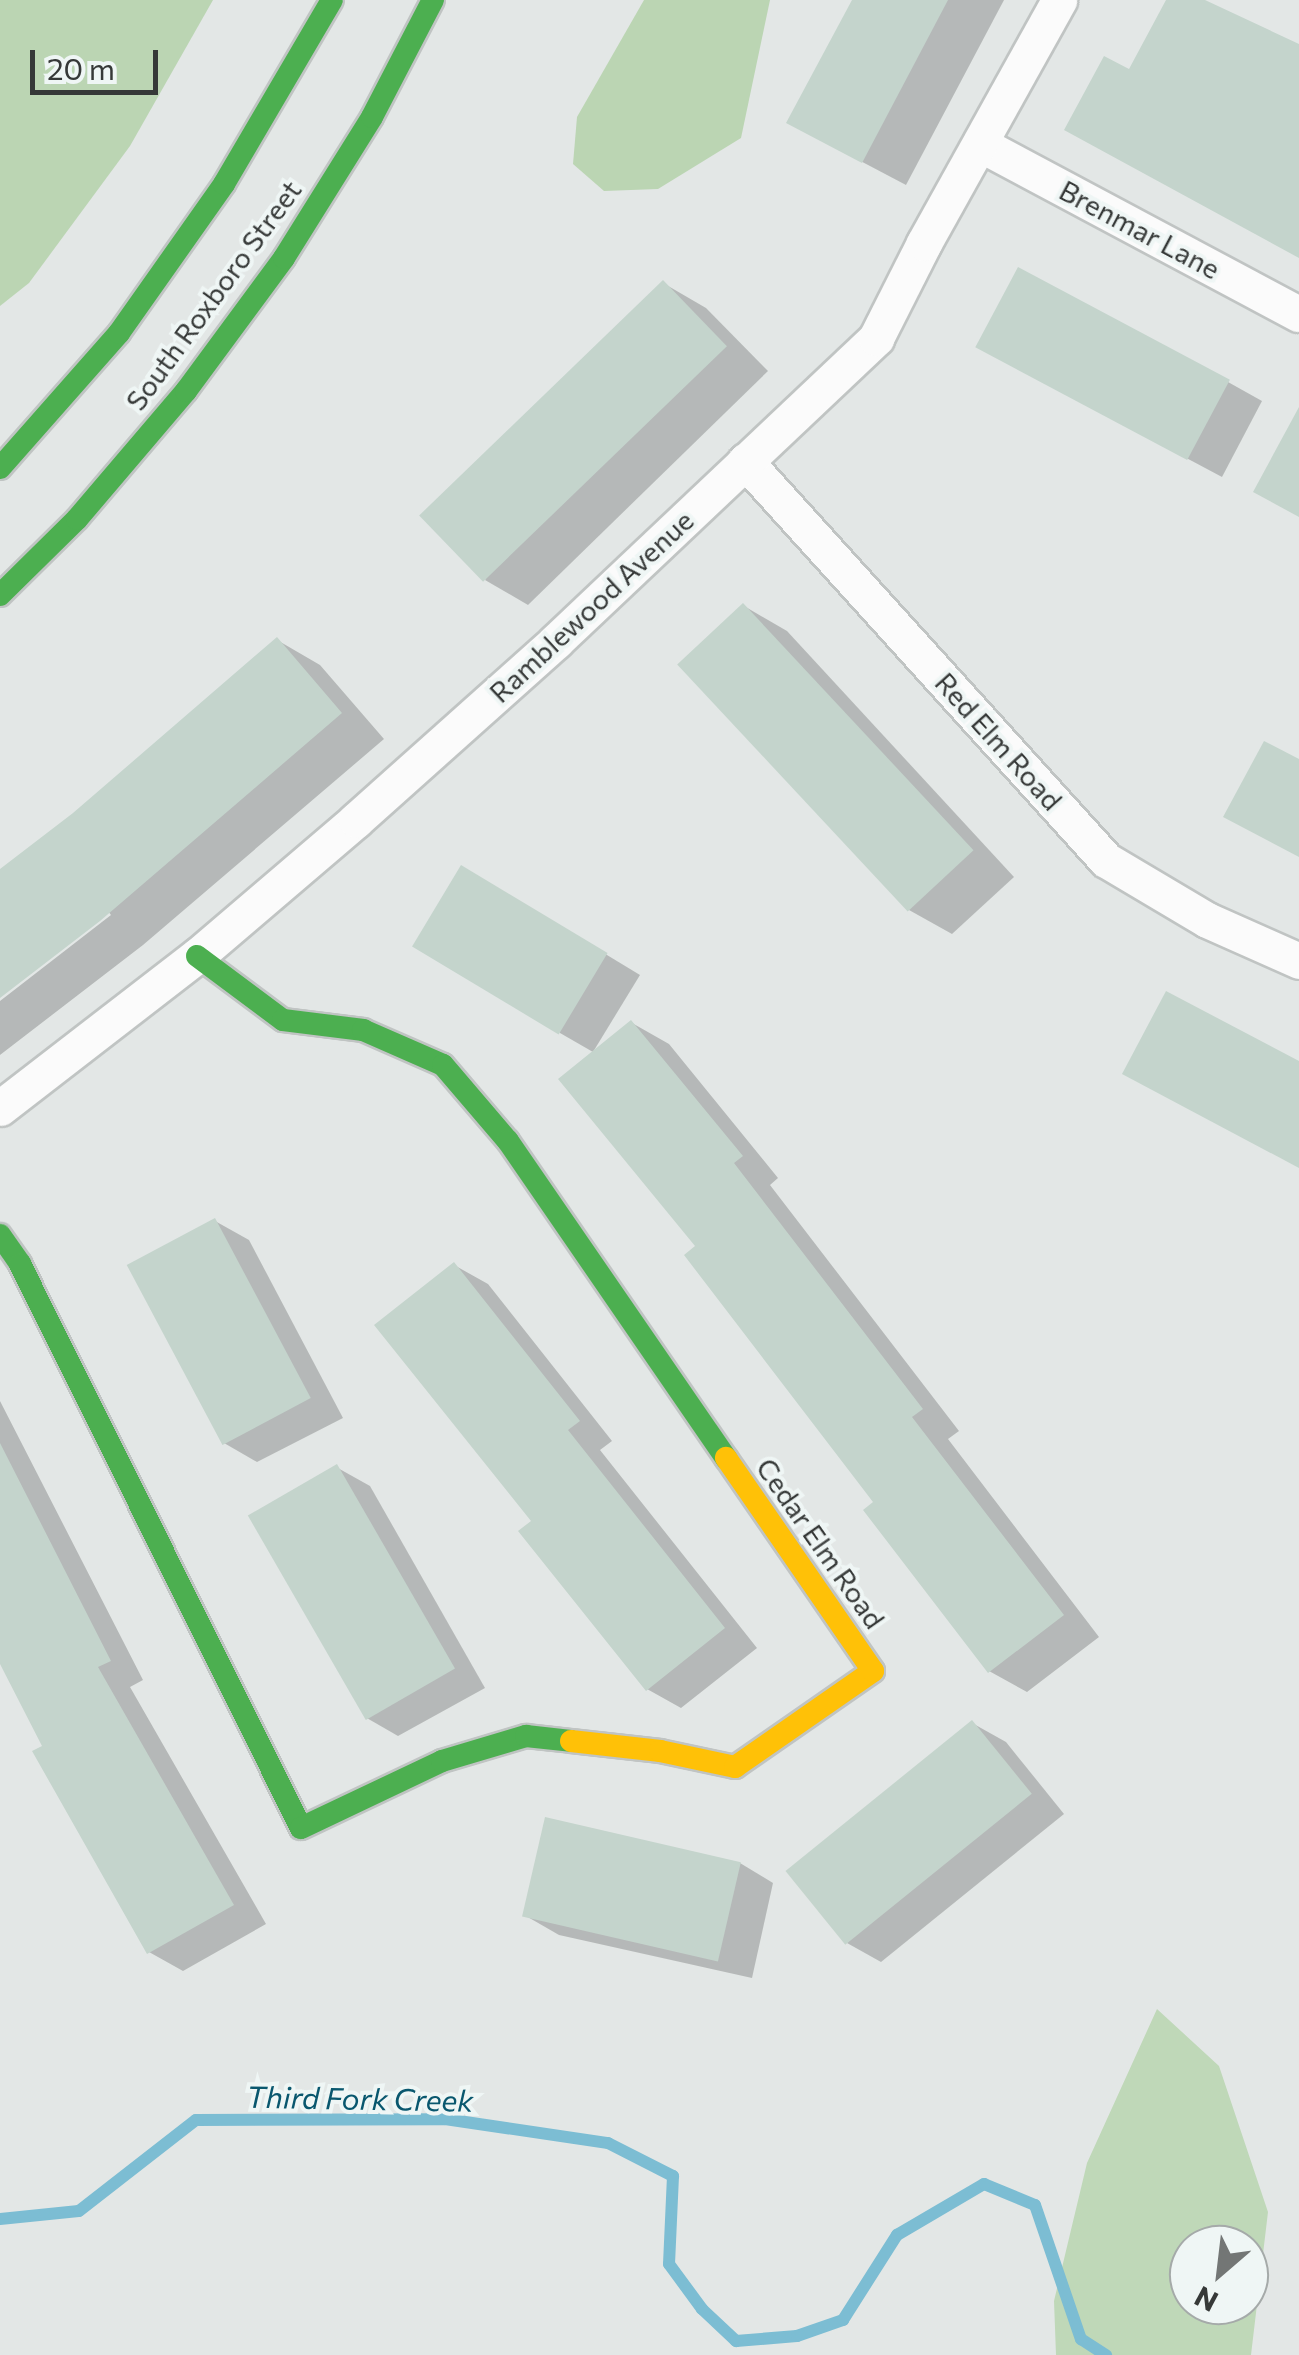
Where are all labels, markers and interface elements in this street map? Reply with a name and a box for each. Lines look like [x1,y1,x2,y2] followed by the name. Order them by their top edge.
[35,30,162,92] scale bar
[47,49,115,86] text: 20 m
[1054,173,1226,285] street label: Brenmar Lane
[118,174,308,416] street label: South Roxboro Street
[482,503,700,709] street label: Ramblewood Avenue
[929,665,1069,817] street label: Red Elm Road
[750,1451,892,1635] street label: Cedar Elm Road
[246,2078,474,2118] water label: Third Fork Creek
[1169,2225,1269,2325] north arrow
[1189,2280,1223,2320] text: N

